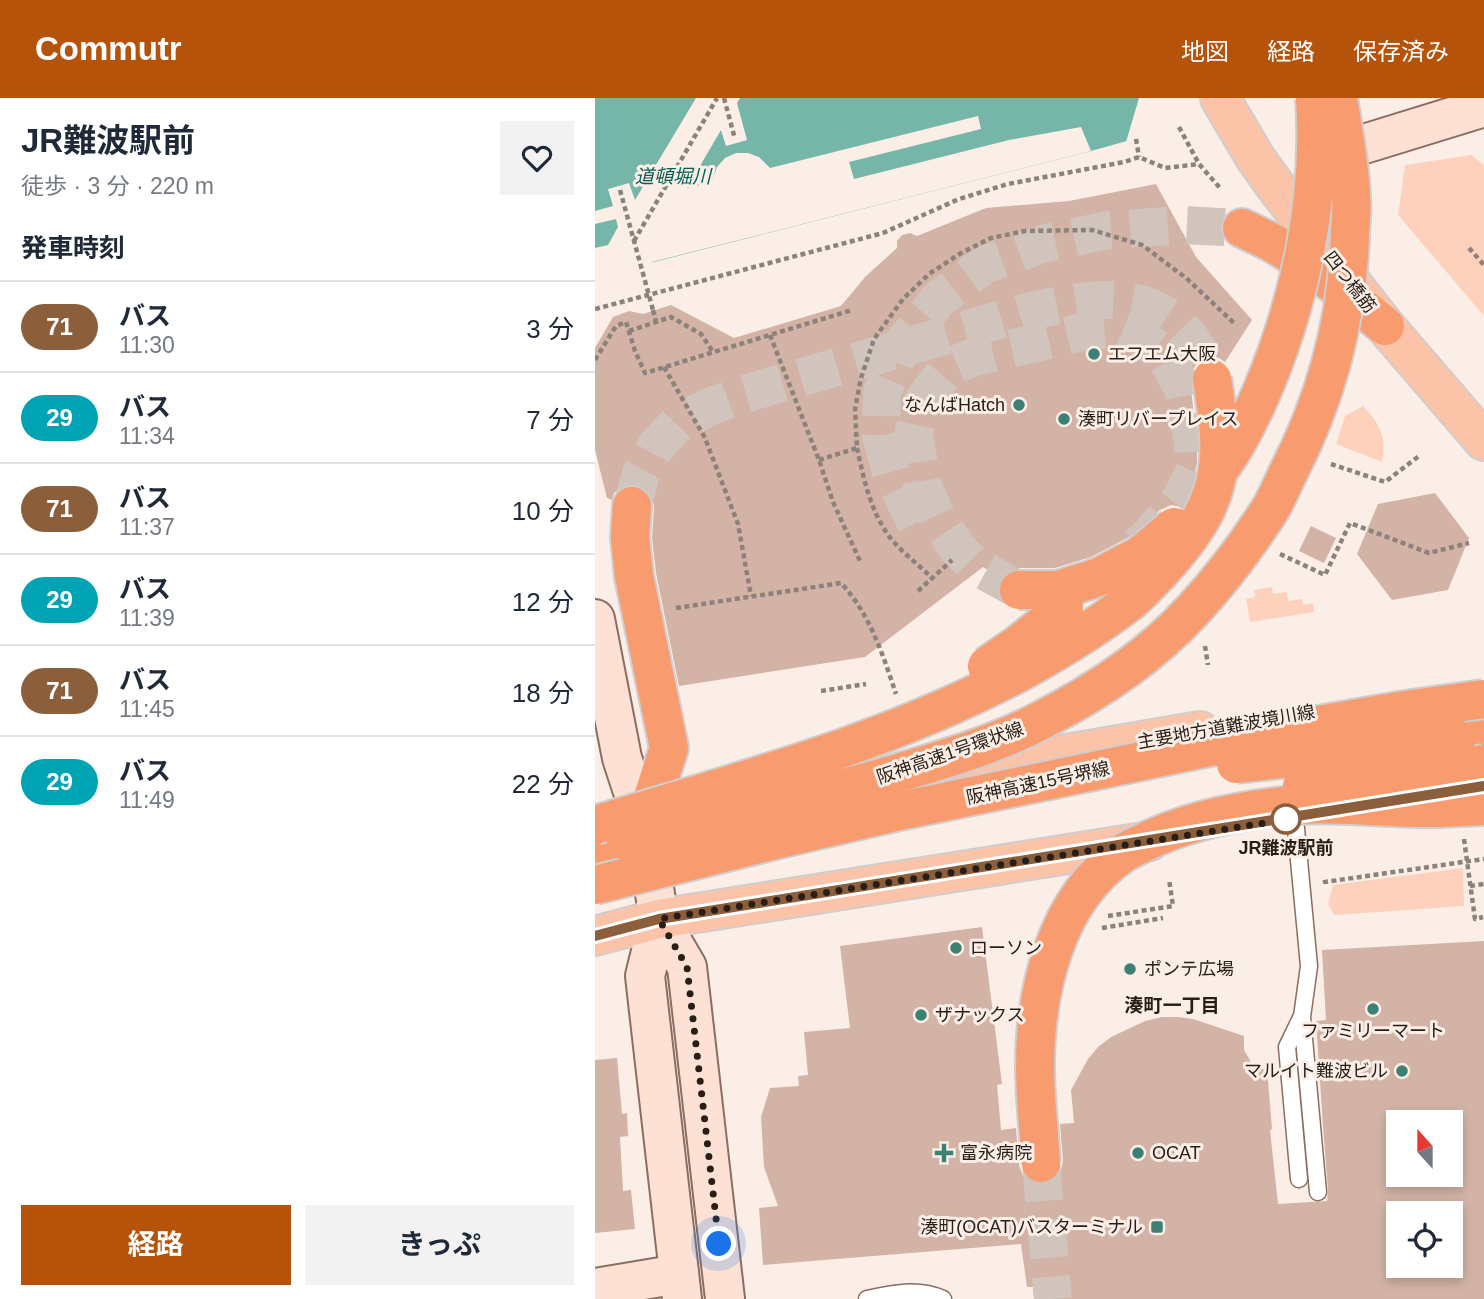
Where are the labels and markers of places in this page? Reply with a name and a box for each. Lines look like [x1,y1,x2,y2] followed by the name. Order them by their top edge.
[1108,344,1216,364] place label: エフエム大阪
[1086,346,1102,362] marker: エフエム大阪
[904,395,1005,415] place label: なんばHatch
[1011,397,1027,413] marker: なんばHatch
[1078,409,1238,429] place label: 湊町リバープレイス
[1056,411,1072,427] marker: 湊町リバープレイス
[1271,804,1301,834] marker: JR難波駅前
[1238,838,1334,858] place label: JR難波駅前
[970,938,1042,958] place label: ローソン
[948,940,964,956] marker: ローソン
[1144,959,1234,979] place label: ポンテ広場
[1122,961,1138,977] marker: ポンテ広場
[1365,1001,1381,1017] marker: ファミリーマート
[935,1005,1024,1025] place label: ザナックス
[913,1007,929,1023] marker: ザナックス
[1301,1021,1445,1041] place label: ファミリーマート
[1244,1061,1388,1081] place label: マルイト難波ビル
[1394,1063,1410,1079] marker: マルイト難波ビル
[934,1143,954,1163] marker: 富永病院
[960,1143,1032,1163] place label: 富永病院
[1152,1143,1201,1163] place label: OCAT
[1130,1145,1146,1161] marker: OCAT
[920,1217,1143,1237] place label: 湊町(OCAT)バスターミナル
[1149,1219,1165,1235] marker: 湊町(OCAT)バスターミナル

